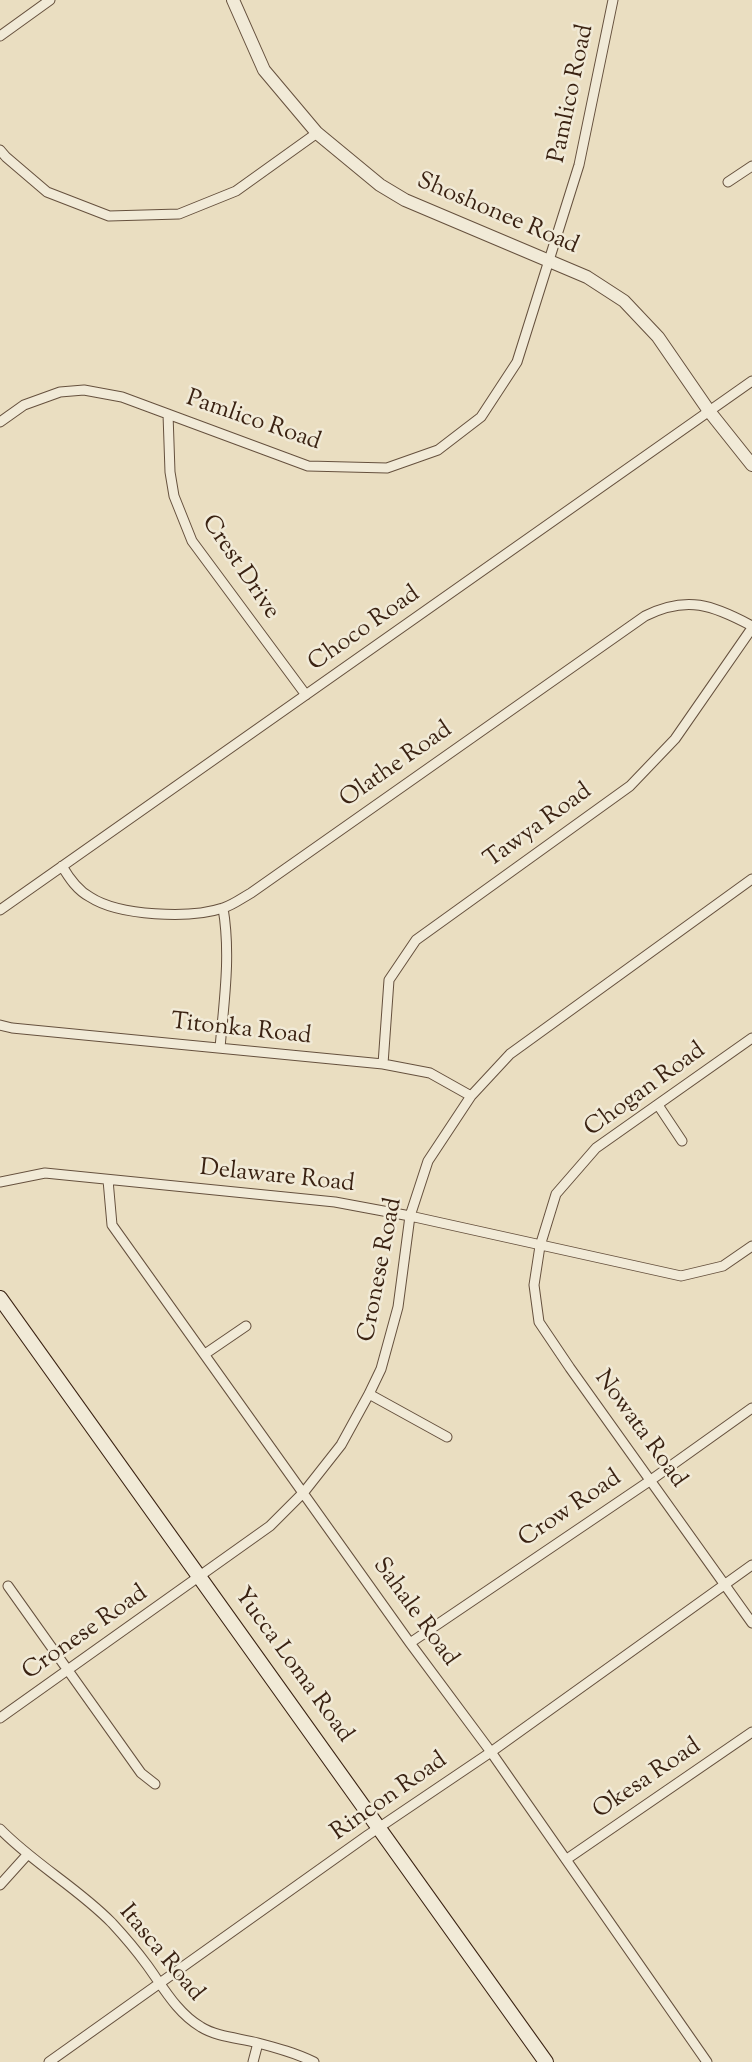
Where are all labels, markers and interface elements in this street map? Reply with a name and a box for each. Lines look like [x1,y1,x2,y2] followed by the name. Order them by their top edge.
[544,22,602,166] street label: Pamlico Road
[412,168,582,262] street label: Shoshonee Road
[182,386,324,458] street label: Pamlico Road
[194,510,284,626] street label: Crest Drive
[304,581,426,679] street label: Choco Road
[335,717,459,815] street label: Olathe Road
[480,778,598,876] street label: Tawya Road
[169,1009,313,1053] street label: Titonka Road
[580,1038,712,1144] street label: Chogan Road
[198,1156,356,1200] street label: Delaware Road
[354,1196,410,1344] street label: Cronese Road
[587,1366,691,1494] street label: Nowata Road
[514,1465,628,1555] street label: Crow Road
[365,1553,463,1673] street label: Sahale Road
[18,1580,154,1688] street label: Cronese Road
[226,1583,358,1749] street label: Yucca Loma Road
[589,1733,707,1827] street label: Okesa Road
[326,1747,454,1849] street label: Rincon Road
[111,1900,209,2008] street label: Itasca Road

